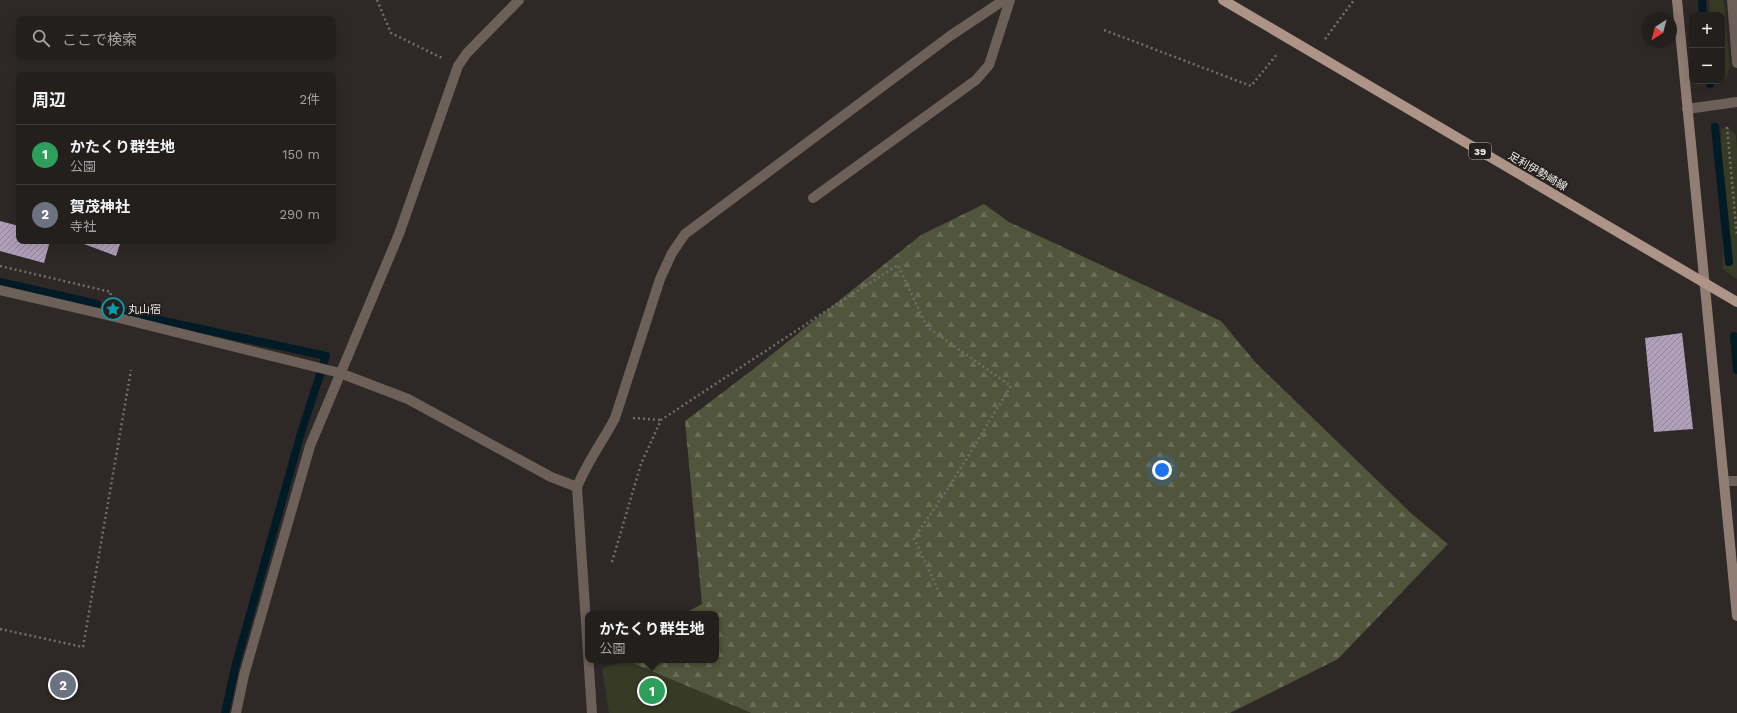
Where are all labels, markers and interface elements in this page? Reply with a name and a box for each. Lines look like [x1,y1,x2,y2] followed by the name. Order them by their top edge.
[1641,12,1677,48] north arrow
[1689,12,1725,84] map controls
[1689,12,1725,48] button: +
[16,16,336,60] search box
[30,27,52,49] icon: search
[62,31,137,49] text: ここで検索
[1689,48,1725,84] button: −
[32,90,66,110] text: 周辺
[299,92,320,107] text: 2件
[70,138,175,156] text: かたくり群生地
[1469,143,1491,159] road number: 39
[42,147,48,162] text: 1
[282,147,320,162] text: 150 m
[1506,149,1570,194] street label: 足利伊勢崎線
[70,159,96,174] text: 公園
[70,198,130,216] text: 賀茂神社
[41,207,49,222] text: 2
[279,207,320,222] text: 290 m
[70,219,96,234] text: 寺社
[100,296,126,322] place icon: 丸山宿
[128,303,161,316] place label: 丸山宿
[1152,460,1172,480] your location
[585,611,719,663] popup
[599,620,705,638] text: かたくり群生地
[599,641,626,656] text: 公園
[50,670,76,700] pin: 2
[639,676,665,706] pin: 1

